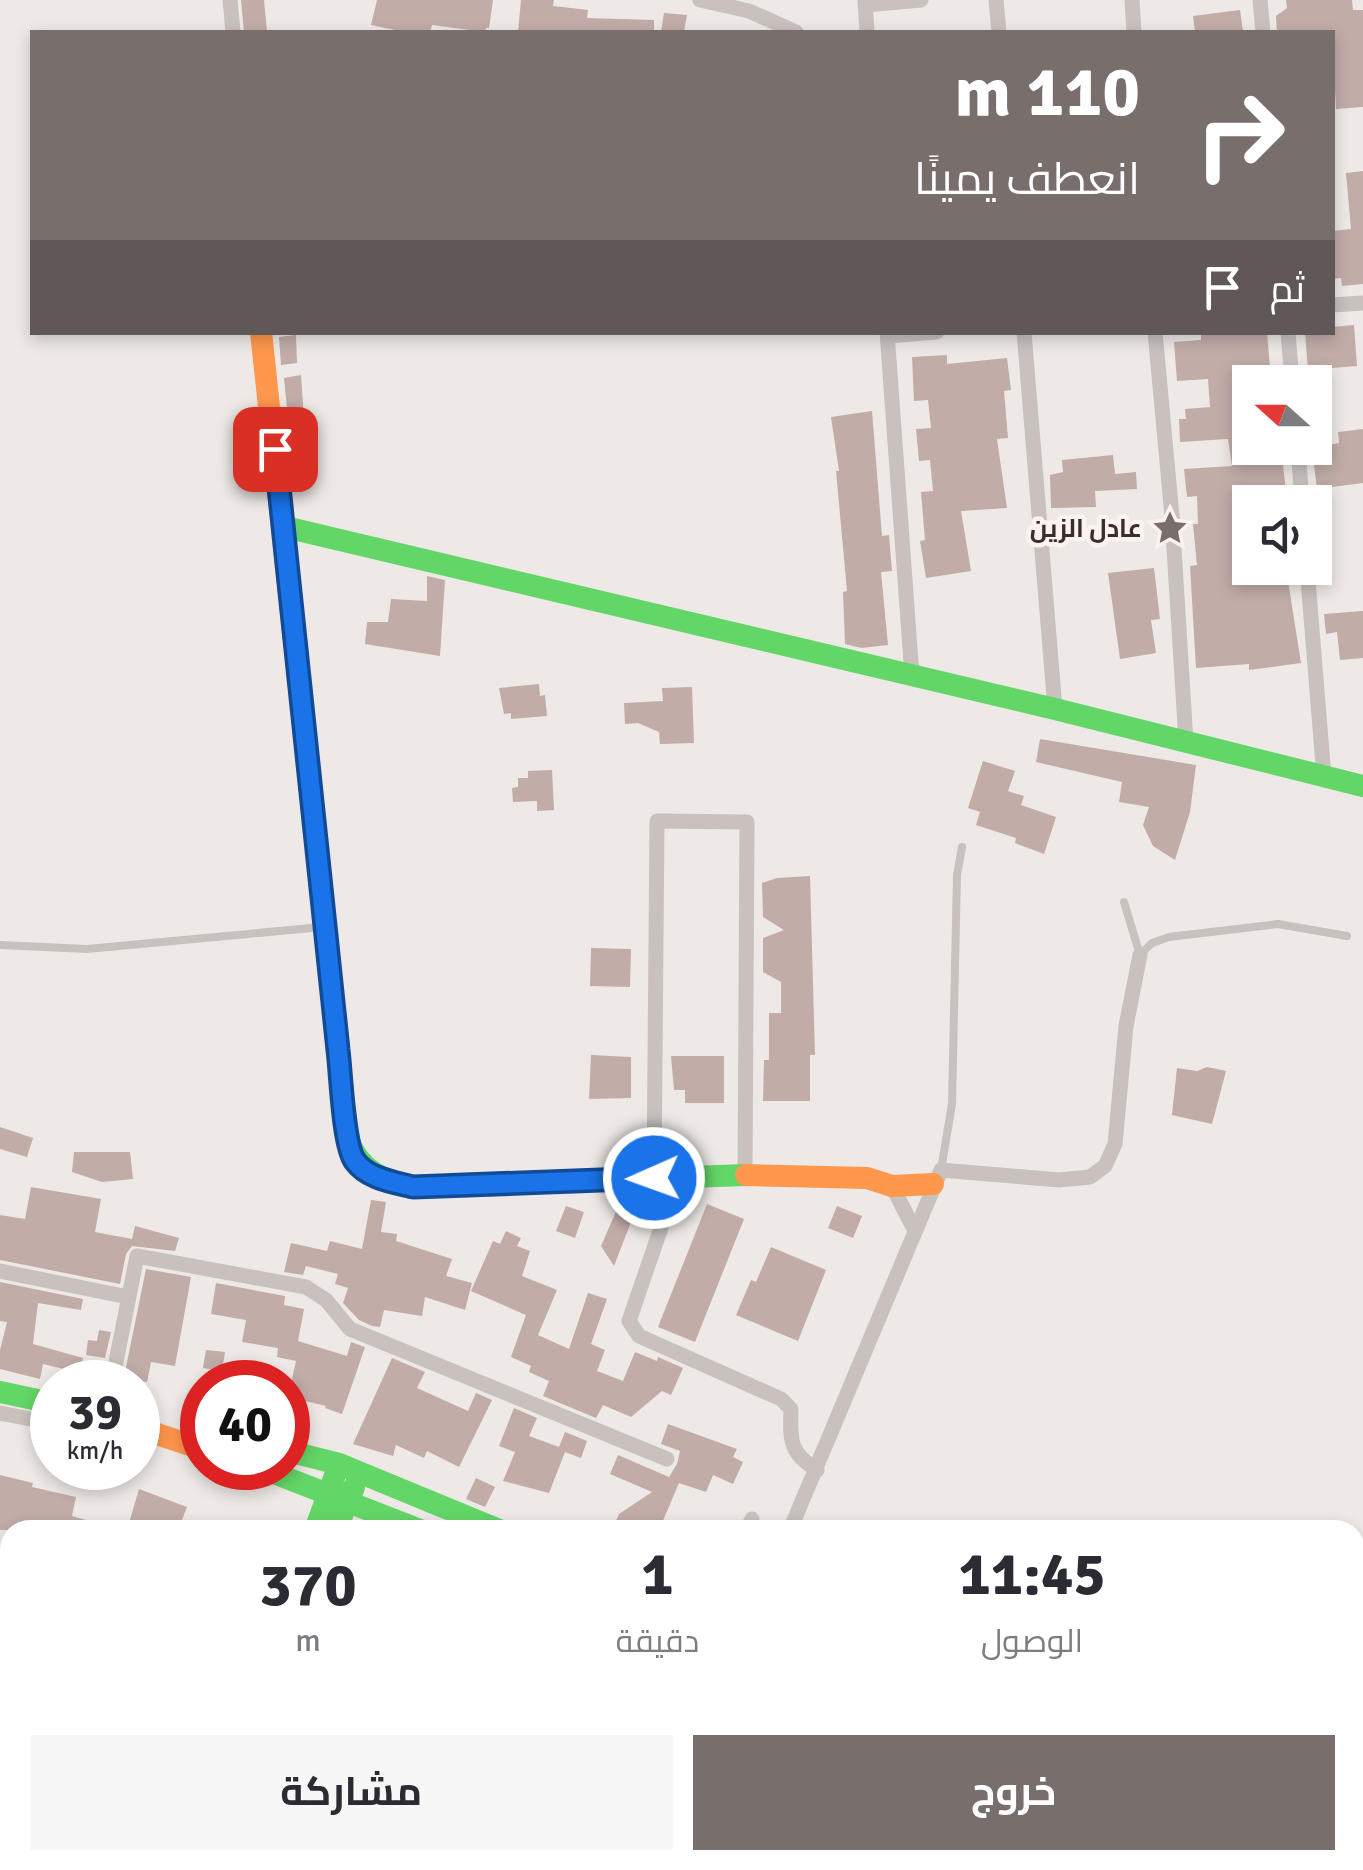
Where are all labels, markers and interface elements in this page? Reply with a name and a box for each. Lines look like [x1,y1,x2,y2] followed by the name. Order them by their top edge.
[955,49,1140,135] text: 110 m
[1175,70,1305,200] icon: right
[914,152,1140,207] text: انعطف يمينًا
[1195,260,1250,315] icon: arrive
[1270,266,1305,313] text: ثم
[1232,365,1332,465] north arrow
[1232,365,1332,585] map controls
[233,407,318,492] pin
[248,422,303,477] icon: arrive
[1232,485,1332,585] button: sound
[1151,509,1189,547] place icon: عادل الزين
[1030,513,1142,544] place label: عادل الزين
[602,1126,706,1230] position arrow
[180,1360,310,1490] speed limit sign: 40
[68,1382,122,1444] text: 39
[67,1435,123,1466] text: km/h
[641,1538,674,1612] text: 1
[958,1538,1106,1612] text: 11:45
[259,1549,357,1623] text: 370
[295,1621,321,1660] text: m
[616,1622,699,1661] text: دقيقة
[981,1622,1083,1661] text: الوصول
[30,1735,673,1850] button: مشاركة
[693,1735,1335,1850] button: خروج

